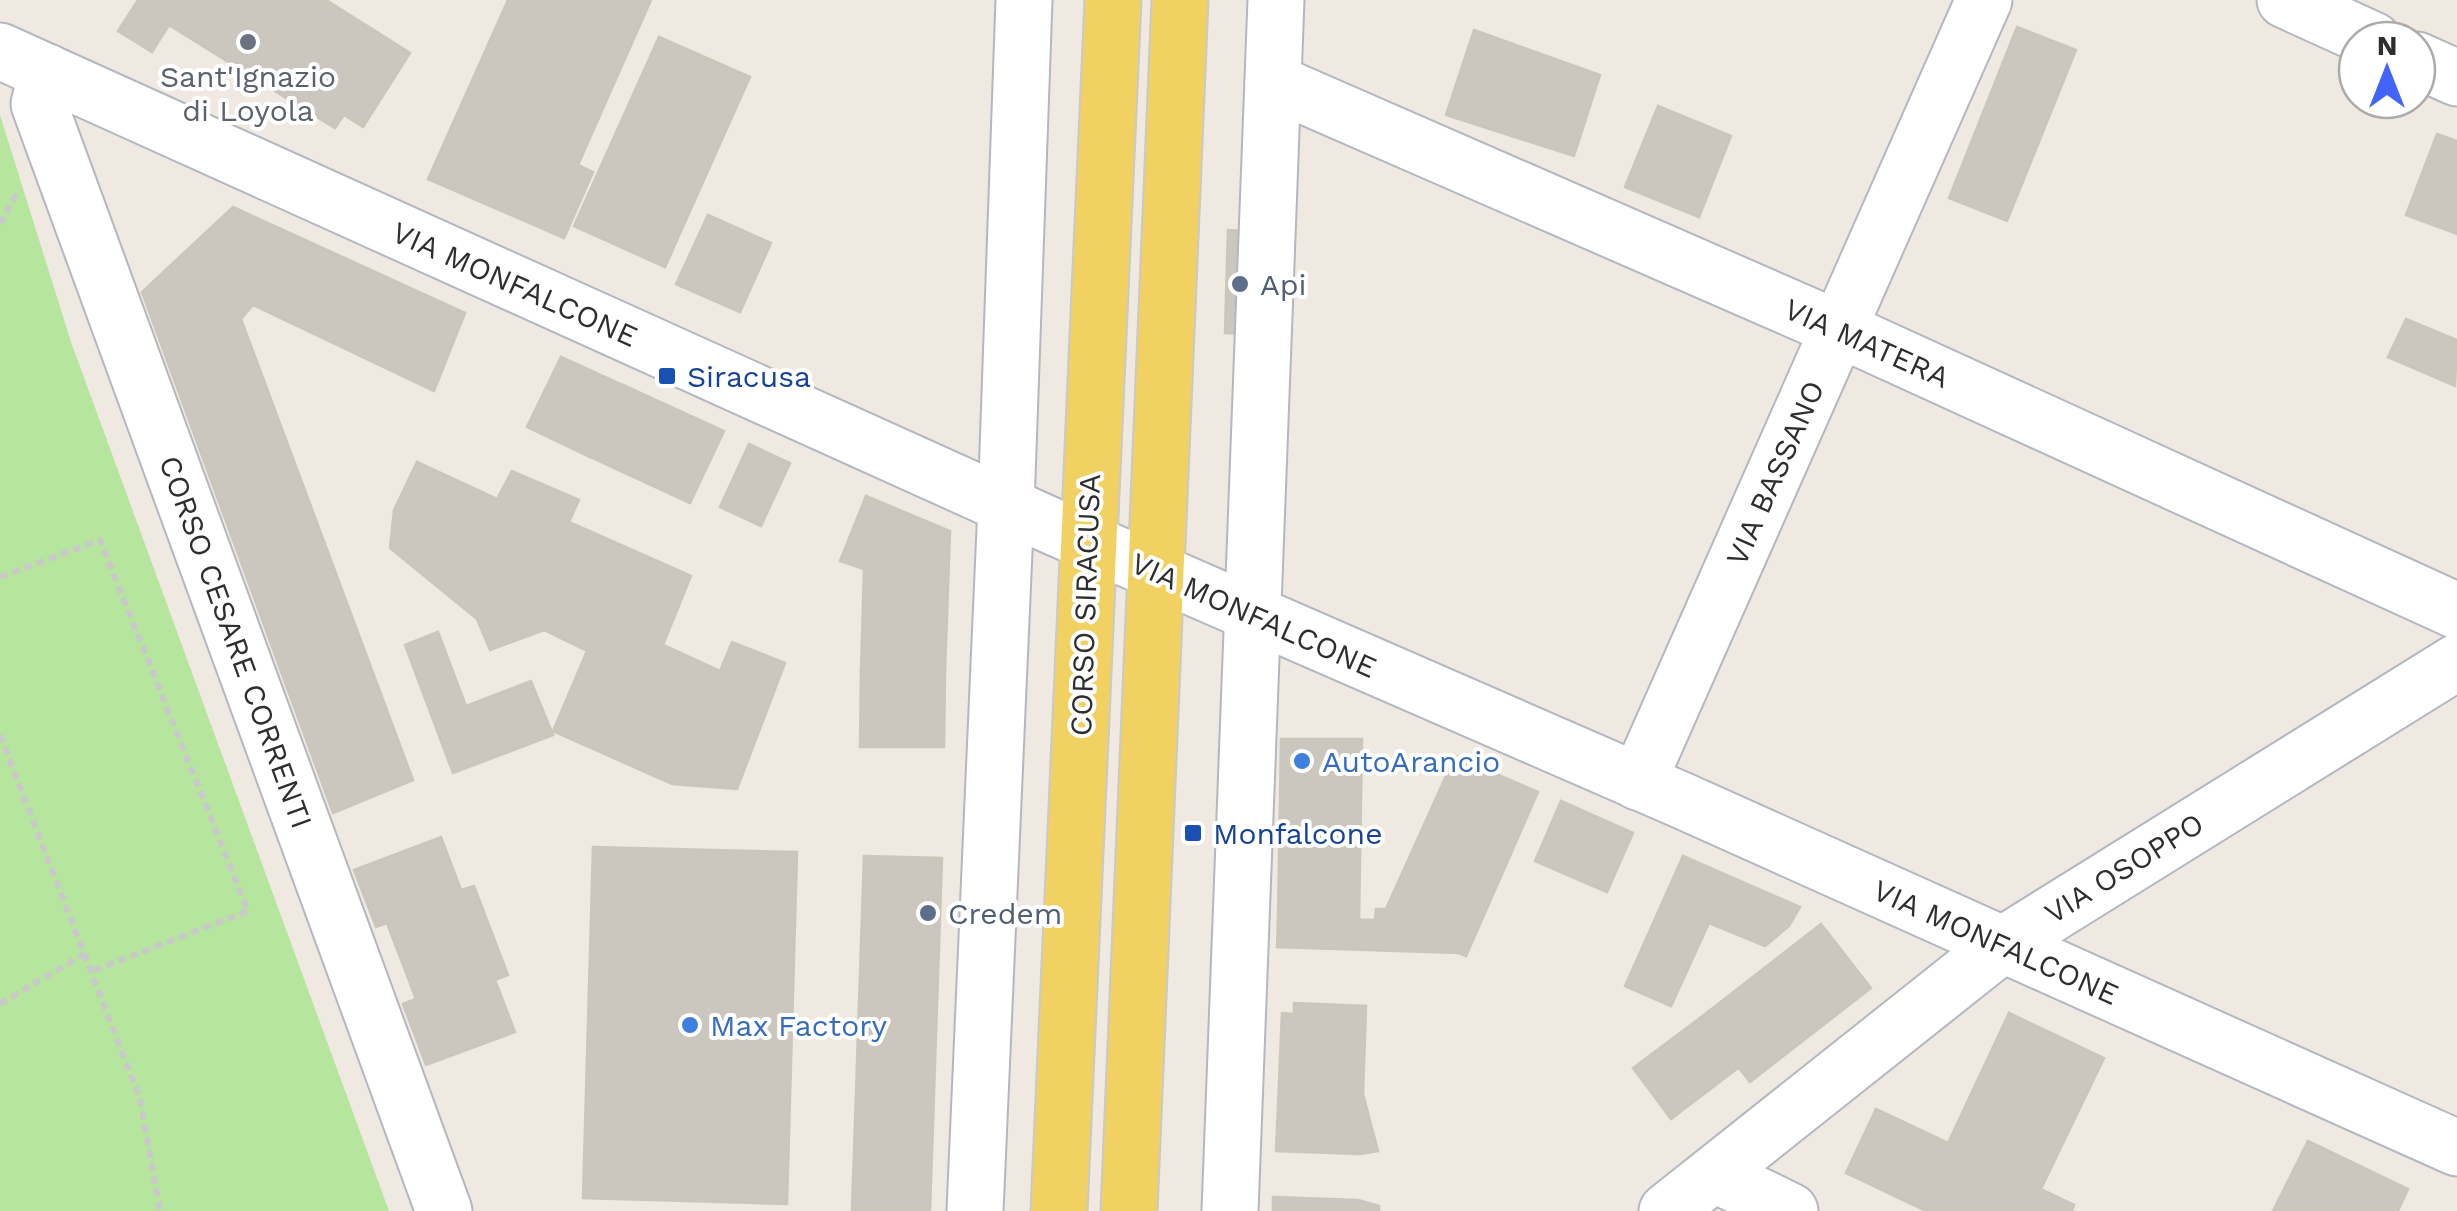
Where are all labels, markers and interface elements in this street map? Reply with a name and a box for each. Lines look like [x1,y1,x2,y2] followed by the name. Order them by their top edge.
[2337,20,2437,120] north arrow
[2377,29,2397,62] text: N
[237,31,259,53] marker: Sant'Ignazio di Loyola
[160,59,336,128] place label: Sant'Ignazio di Loyola
[387,214,643,354] street label: VIA MONFALCONE
[1260,267,1307,302] place label: Api
[1229,273,1251,295] marker: Api
[1779,291,1955,395] street label: VIA MATERA
[687,359,811,394] place label: Siracusa
[656,365,678,387] marker: Siracusa
[1719,375,1831,571] street label: VIA BASSANO
[152,451,320,833] street label: CORSO CESARE CORRENTI
[1063,473,1107,737] street label: CORSO SIRACUSA
[1126,545,1382,685] street label: VIA MONFALCONE
[1322,744,1500,779] place label: AutoArancio
[1291,750,1313,772] marker: AutoArancio
[2038,805,2210,931] street label: VIA OSOPPO
[1213,816,1382,851] place label: Monfalcone
[1182,822,1204,844] marker: Monfalcone
[1868,872,2124,1012] street label: VIA MONFALCONE
[948,896,1062,931] place label: Credem
[917,902,939,924] marker: Credem
[710,1008,887,1043] place label: Max Factory
[679,1014,701,1036] marker: Max Factory

